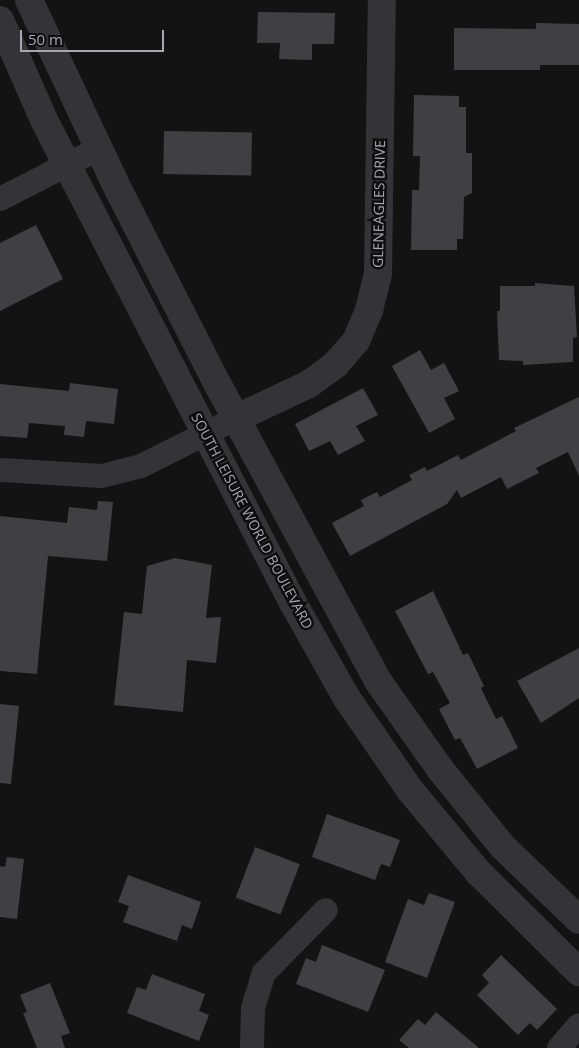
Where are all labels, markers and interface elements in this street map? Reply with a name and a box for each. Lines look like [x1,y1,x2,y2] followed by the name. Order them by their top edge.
[22,20,166,52] scale bar
[28,29,63,49] text: 50 m
[369,140,389,268] street label: GLENEAGLES DRIVE
[188,410,316,632] street label: SOUTH LEISURE WORLD BOULEVARD

